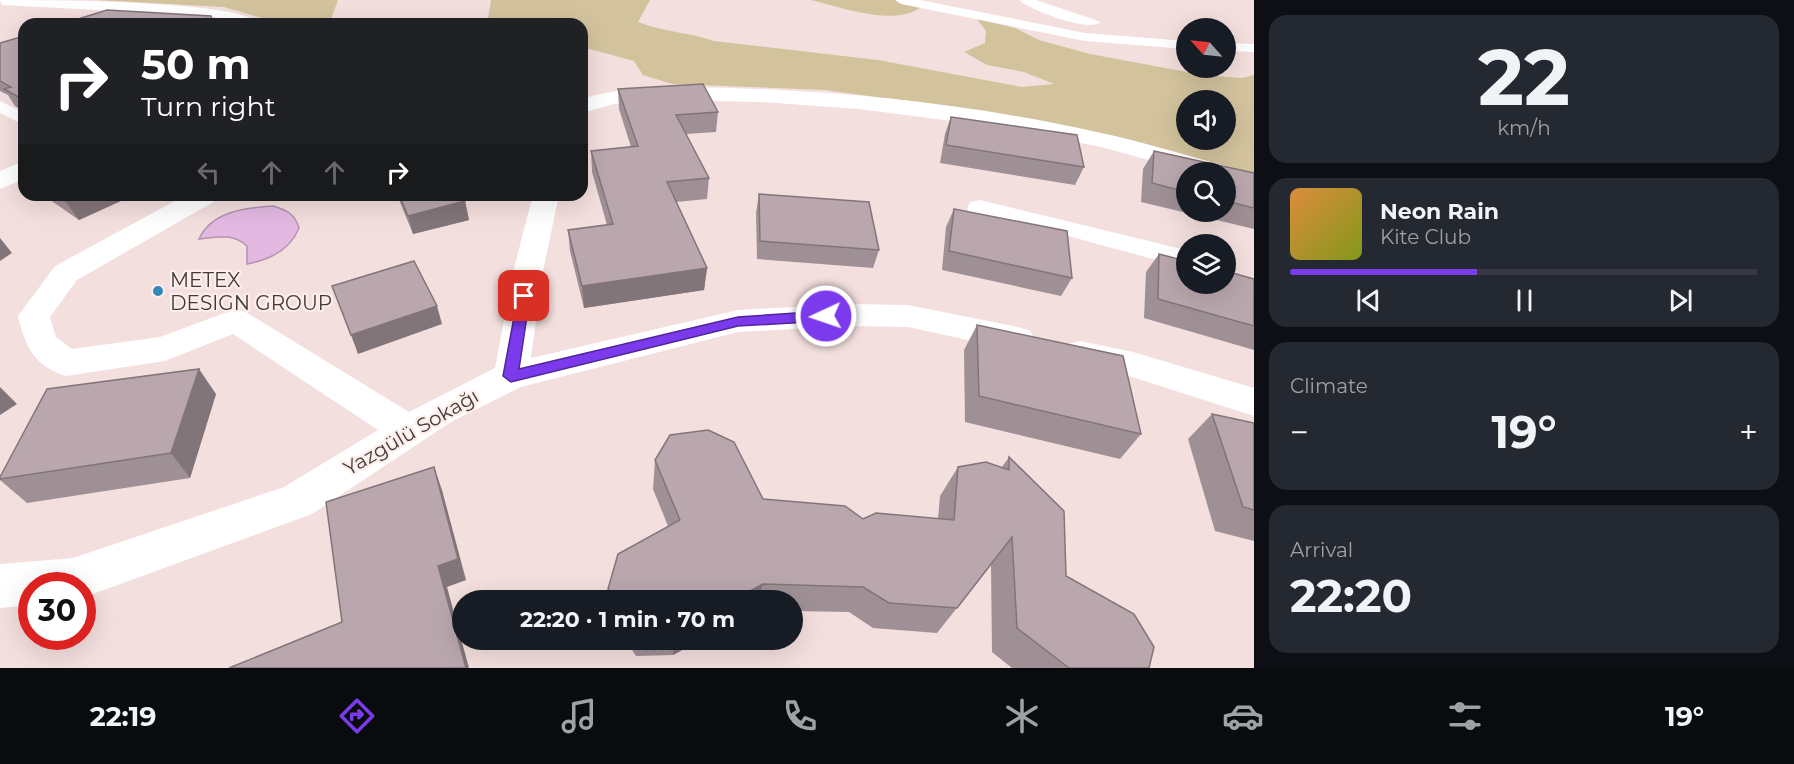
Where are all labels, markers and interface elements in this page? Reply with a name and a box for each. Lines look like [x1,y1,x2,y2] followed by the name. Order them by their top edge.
[1176,18,1236,78] north arrow
[1176,18,1236,294] map controls
[1478,29,1570,125] text: 22
[141,38,250,90] text: 50 m
[42,42,120,120] icon: right
[141,90,276,123] text: Turn right
[1176,90,1236,150] button: sound
[1497,116,1551,140] text: km/h
[192,156,225,189] icon: left
[255,156,288,189] icon: ahead
[318,156,351,189] icon: ahead
[381,156,414,189] icon: right
[1176,162,1236,222] button: search
[1380,198,1499,225] text: Neon Rain
[1380,225,1471,249] text: Kite Club
[1176,234,1236,294] button: layers
[170,268,332,315] place label: METEX DESIGN GROUP
[498,270,549,321] pin
[507,279,540,312] icon: arrive
[151,284,165,298] marker: METEX DESIGN GROUP
[794,284,858,348] position arrow
[1352,284,1385,317] icon: previous
[1508,284,1541,317] icon: pause
[1664,284,1697,317] icon: next
[1290,374,1368,398] text: Climate
[339,384,483,480] street label: Yazgülü Sokağı
[1491,404,1557,459] text: 19°
[1290,412,1309,452] text: −
[1739,412,1758,452] text: +
[1290,538,1353,562] text: Arrival
[1290,568,1412,623] text: 22:20
[18,572,96,650] speed limit sign: 30
[520,606,735,633] text: 22:20 · 1 min · 70 m
[336,695,378,737] icon: directions
[558,695,600,737] icon: music
[779,695,821,737] icon: phone
[1001,695,1043,737] icon: climate
[1222,695,1264,737] icon: car
[1444,695,1486,737] icon: filters
[90,700,156,733] text: 22:19
[1665,700,1704,733] text: 19°

